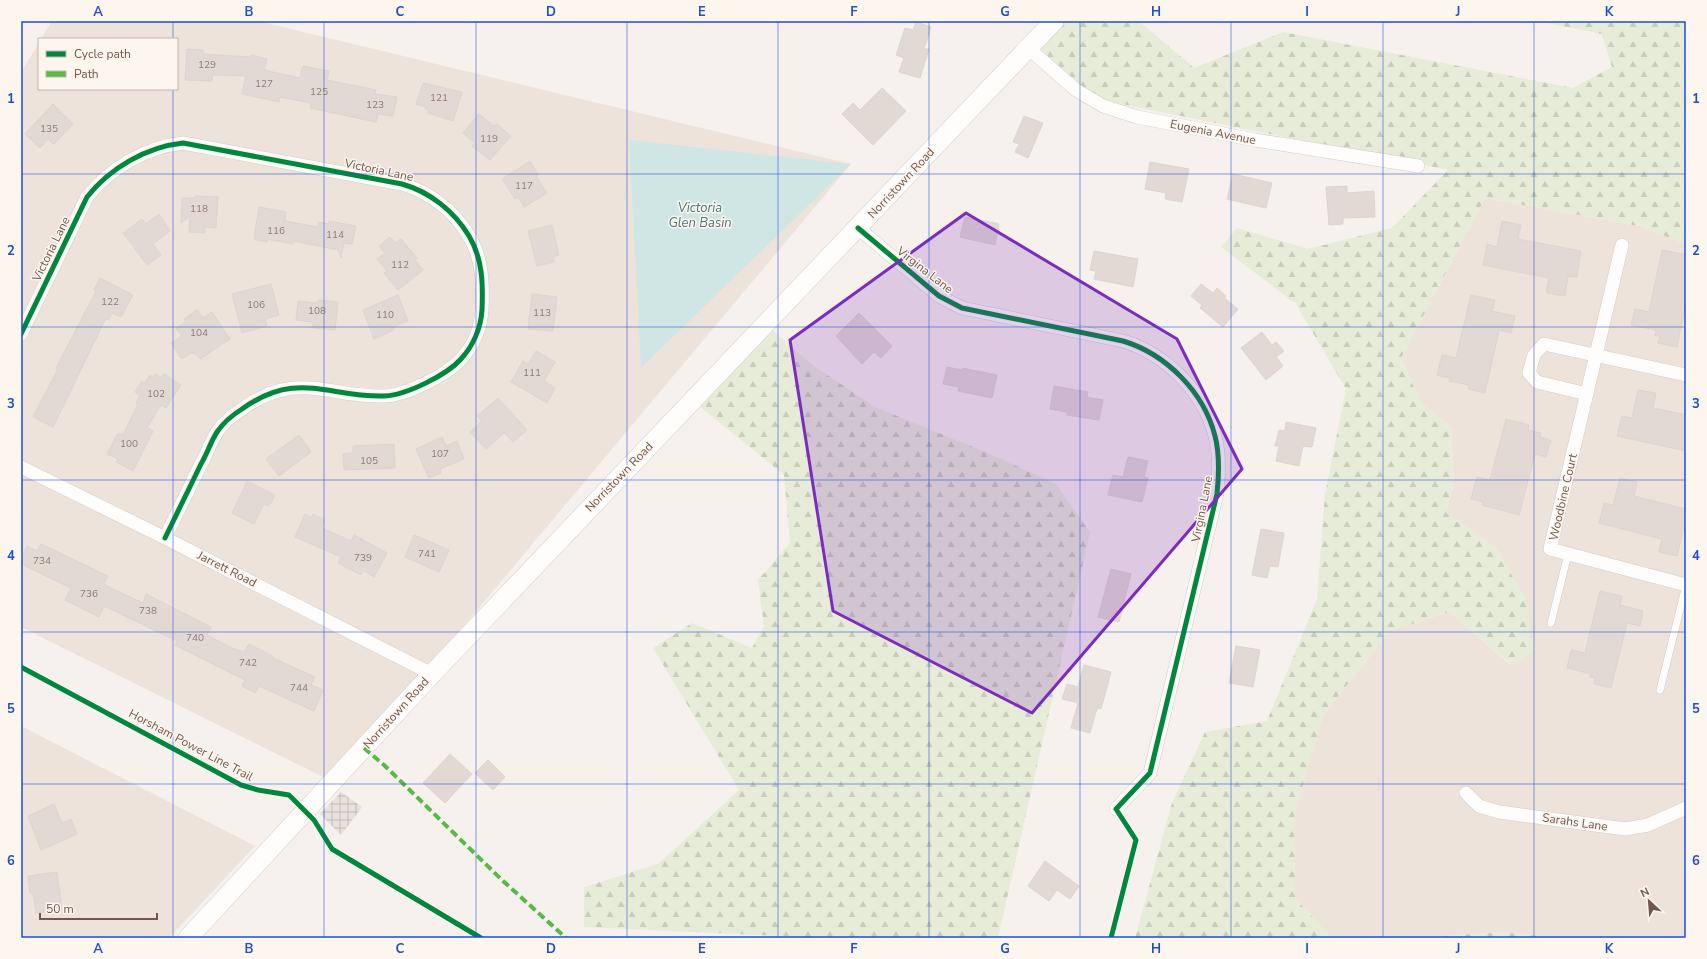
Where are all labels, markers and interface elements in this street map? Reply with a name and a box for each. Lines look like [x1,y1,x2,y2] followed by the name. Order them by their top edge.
[93,3,103,21] text: A
[245,3,254,21] text: B
[396,3,405,21] text: C
[546,3,556,21] text: D
[698,3,706,21] text: E
[850,3,858,21] text: F
[1000,3,1010,21] text: G
[1151,3,1161,21] text: H
[1305,3,1309,21] text: I
[1455,3,1460,21] text: J
[1605,3,1614,21] text: K
[38,38,178,90] legend
[74,46,131,62] text: Cycle path
[198,58,216,72] house number: 129
[74,66,99,82] text: Path
[255,77,273,91] house number: 127
[310,85,328,99] house number: 125
[7,90,15,108] text: 1
[1692,90,1700,108] text: 1
[430,91,448,105] house number: 121
[366,98,384,112] house number: 123
[1169,116,1257,148] street label: Eugenia Avenue
[40,122,58,136] house number: 135
[480,132,498,146] house number: 119
[864,144,938,222] street label: Norristown Road
[342,155,415,185] street label: Victoria Lane
[515,179,533,193] house number: 117
[668,199,732,232] water label: Victoria Glen Basin
[190,202,208,216] house number: 118
[28,214,74,285] street label: Victoria Lane
[267,224,285,238] house number: 116
[326,228,344,242] house number: 114
[7,242,15,260] text: 2
[893,242,956,297] street label: Virgina Lane
[1692,242,1700,260] text: 2
[391,258,409,272] house number: 112
[101,295,119,309] house number: 122
[247,298,265,312] house number: 106
[308,304,326,318] house number: 108
[533,306,551,320] house number: 113
[376,308,394,322] house number: 110
[190,326,208,340] house number: 104
[523,366,541,380] house number: 111
[147,387,165,401] house number: 102
[7,395,15,413] text: 3
[1692,395,1700,413] text: 3
[120,437,138,451] house number: 100
[582,439,656,515] street label: Norristown Road
[431,447,449,461] house number: 107
[1545,451,1581,542] street label: Woodbine Court
[360,454,378,468] house number: 105
[1188,474,1216,545] street label: Virgina Lane
[7,547,15,565] text: 4
[194,547,259,591] street label: Jarrett Road
[418,547,436,561] house number: 741
[1692,547,1700,565] text: 4
[354,551,372,565] house number: 739
[33,554,51,568] house number: 734
[80,587,98,601] house number: 736
[139,604,157,618] house number: 738
[186,631,204,645] house number: 740
[239,656,257,670] house number: 742
[360,674,432,752] street label: Norristown Road
[290,681,308,695] house number: 744
[7,700,15,718] text: 5
[1692,700,1700,718] text: 5
[126,705,256,785] street label: Horsham Power Line Trail
[1541,809,1609,835] street label: Sarahs Lane
[7,852,15,870] text: 6
[1692,852,1700,870] text: 6
[1629,881,1669,921] north arrow
[1638,884,1652,901] text: N
[40,895,157,921] scale bar
[46,901,74,917] text: 50 m
[93,940,103,958] text: A
[245,940,254,958] text: B
[396,940,405,958] text: C
[546,940,556,958] text: D
[698,940,706,958] text: E
[850,940,858,958] text: F
[1000,940,1010,958] text: G
[1151,940,1161,958] text: H
[1305,940,1309,958] text: I
[1455,940,1460,958] text: J
[1605,940,1614,958] text: K

